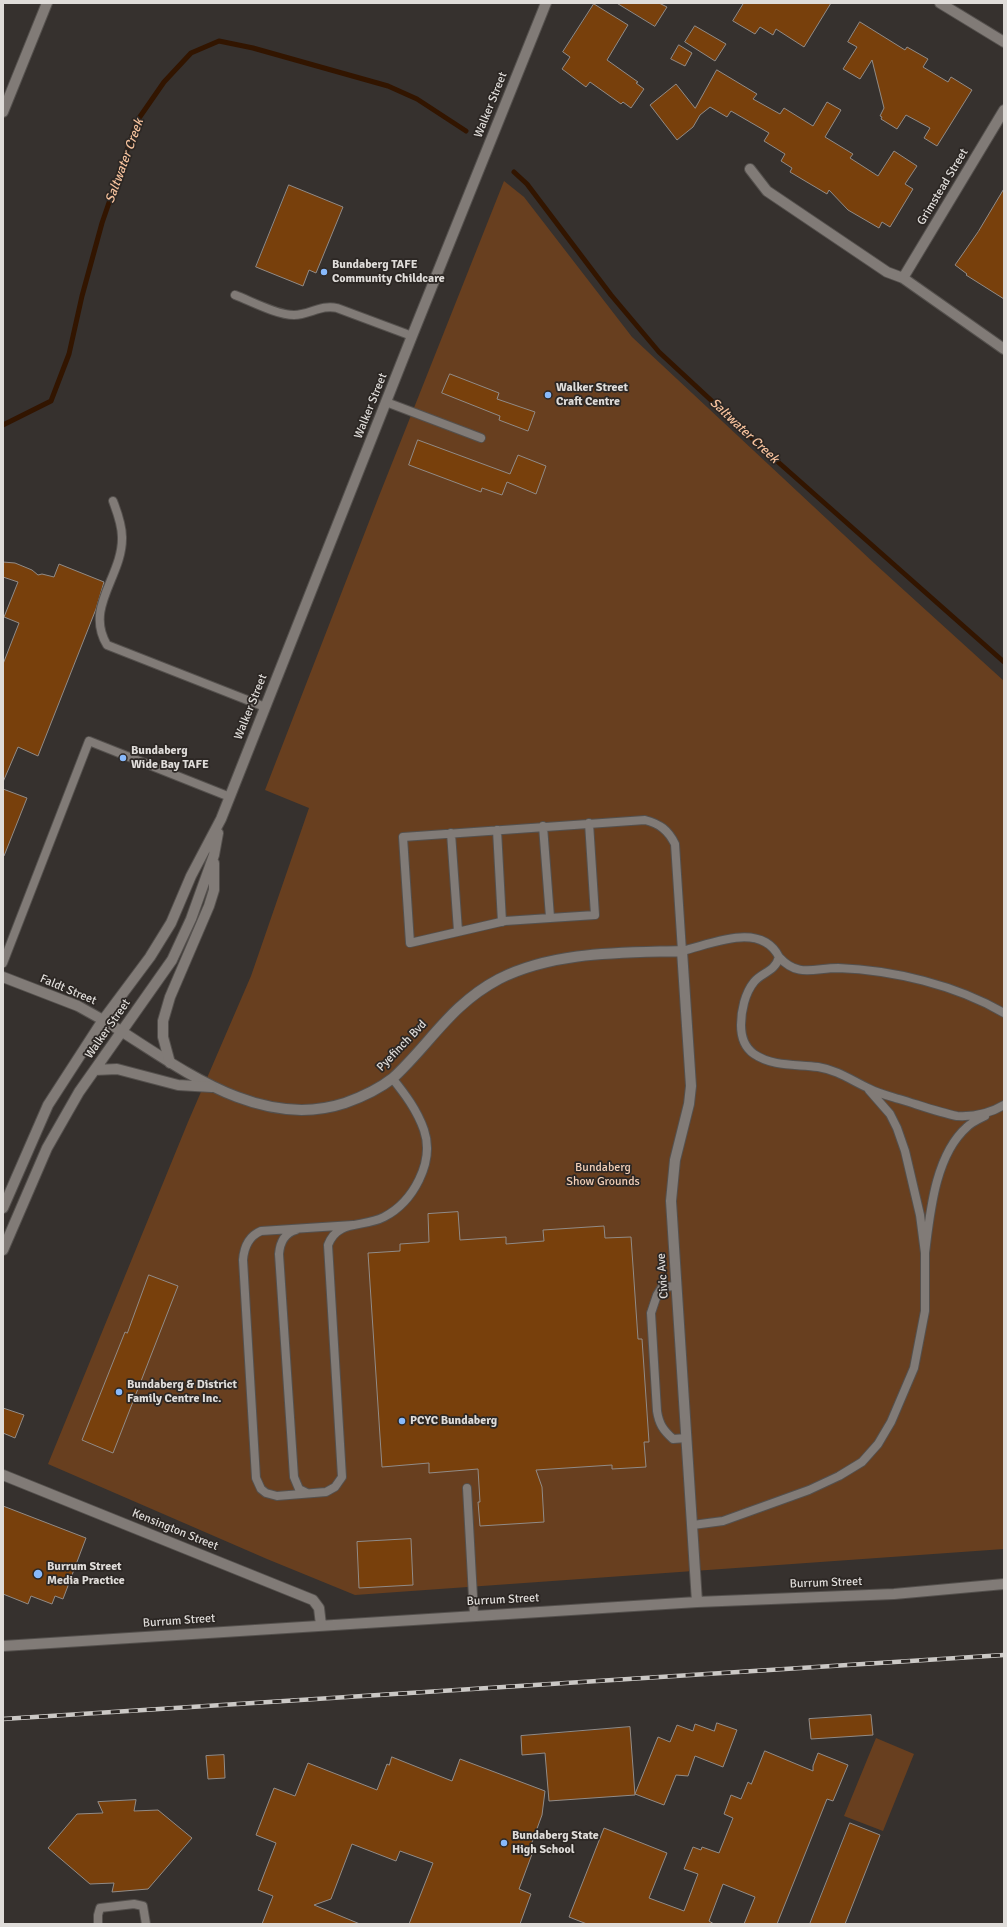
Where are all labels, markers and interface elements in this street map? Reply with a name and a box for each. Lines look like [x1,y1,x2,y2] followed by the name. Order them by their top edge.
[471,70,511,140] street label: Walker Street
[103,117,147,205] water label: Saltwater Creek
[914,146,972,228] street label: Grimstead Street
[332,258,445,286] place label: Bundaberg TAFE Community Childcare
[319,267,329,277] marker: Bundaberg TAFE Community Childcare
[351,371,391,441] street label: Walker Street
[556,381,628,409] place label: Walker Street Craft Centre
[543,390,553,400] marker: Walker Street Craft Centre
[706,395,782,467] water label: Saltwater Creek
[231,672,271,742] street label: Walker Street
[131,744,209,772] place label: Bundaberg Wide Bay TAFE
[118,753,128,763] marker: Bundaberg Wide Bay TAFE
[38,972,98,1008] street label: Faldt Street
[82,996,134,1062] street label: Walker Street
[374,1017,430,1075] street label: Pyefinch Bvd
[566,1161,640,1189] park label: Bundaberg Show Grounds
[654,1253,672,1299] street label: Civic Ave
[127,1378,237,1406] place label: Bundaberg & District Family Centre Inc.
[114,1387,124,1397] marker: Bundaberg & District Family Centre Inc.
[410,1414,497,1428] place label: PCYC Bundaberg
[397,1416,407,1426] marker: PCYC Bundaberg
[130,1506,220,1554] street label: Kensington Street
[47,1560,125,1588] place label: Burrum Street Media Practice
[32,1568,44,1580] marker: Burrum Street Media Practice
[789,1575,863,1591] street label: Burrum Street
[466,1591,540,1609] street label: Burrum Street
[142,1611,216,1631] street label: Burrum Street
[512,1829,599,1857] place label: Bundaberg State High School
[499,1838,509,1848] marker: Bundaberg State High School

